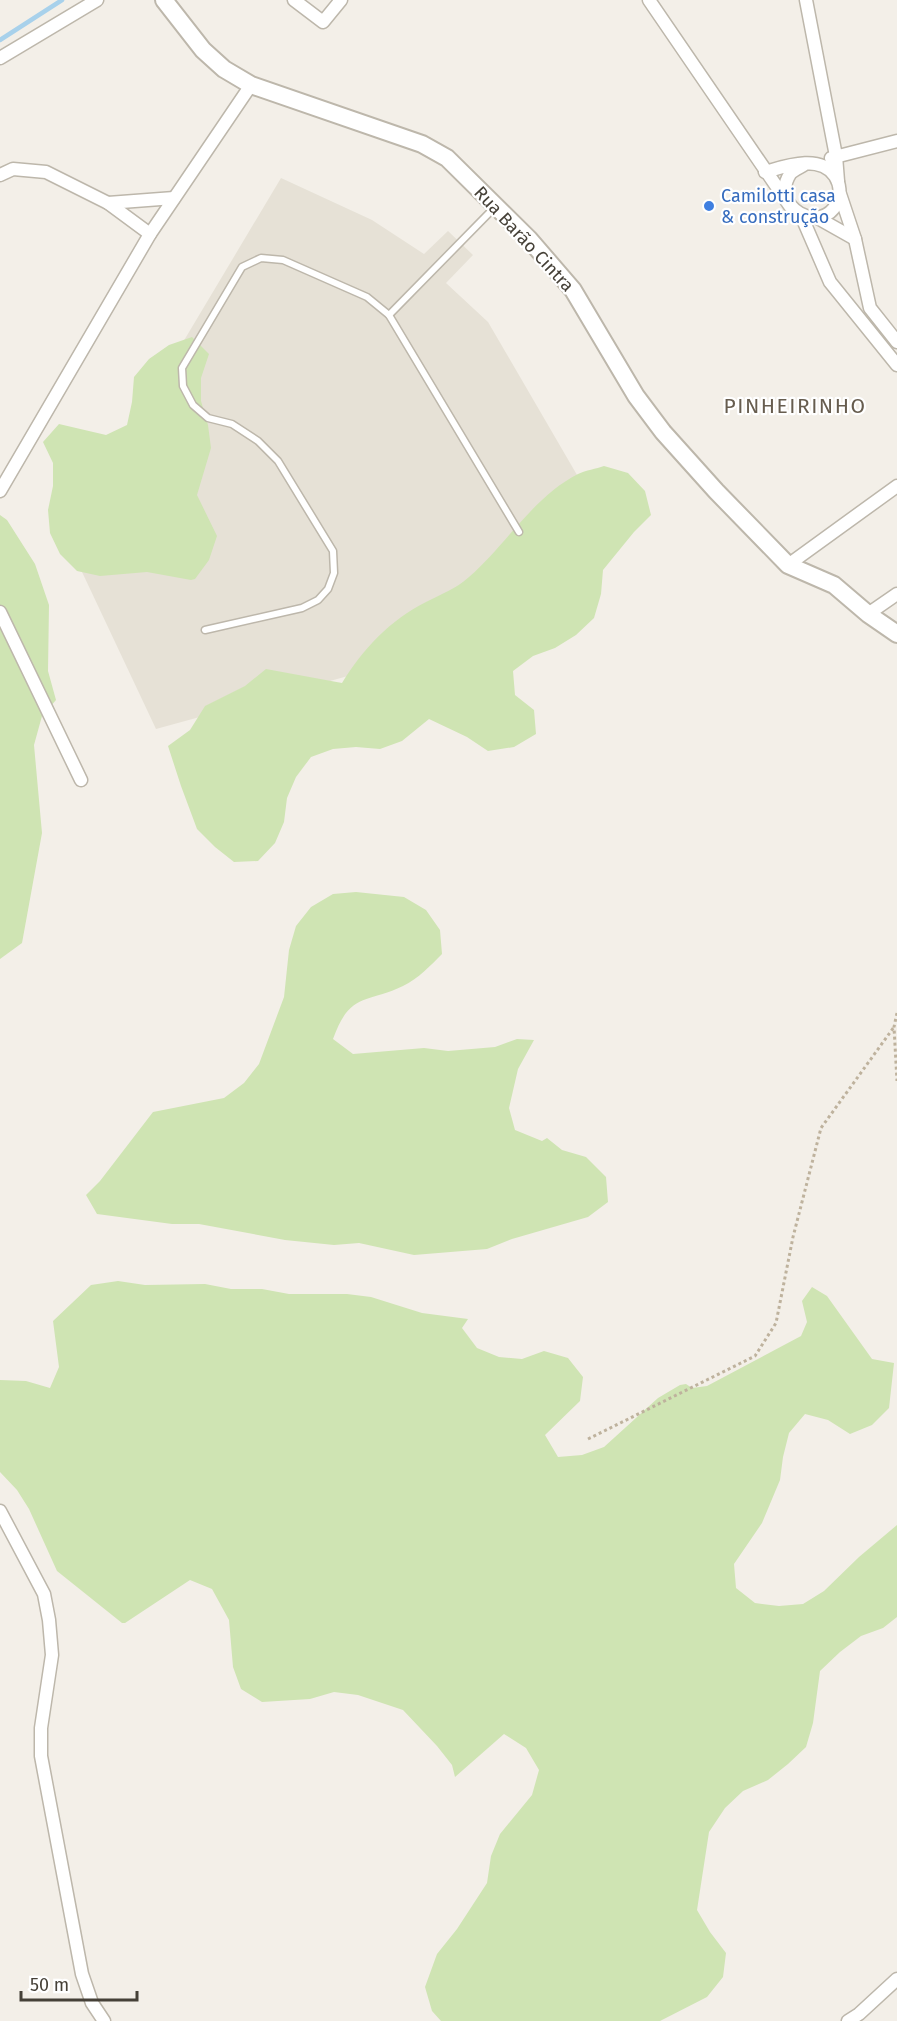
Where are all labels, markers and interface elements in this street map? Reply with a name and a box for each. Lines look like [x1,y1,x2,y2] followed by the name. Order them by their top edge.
[469,182,579,296] street label: Rua Barão Cintra
[721,185,836,228] place label: Camilotti casa & construção
[702,199,716,213] marker: Camilotti casa & construção
[723,393,867,419] district label: PINHEIRINHO
[21,1964,136,2002] scale bar
[30,1974,69,1996] text: 50 m

